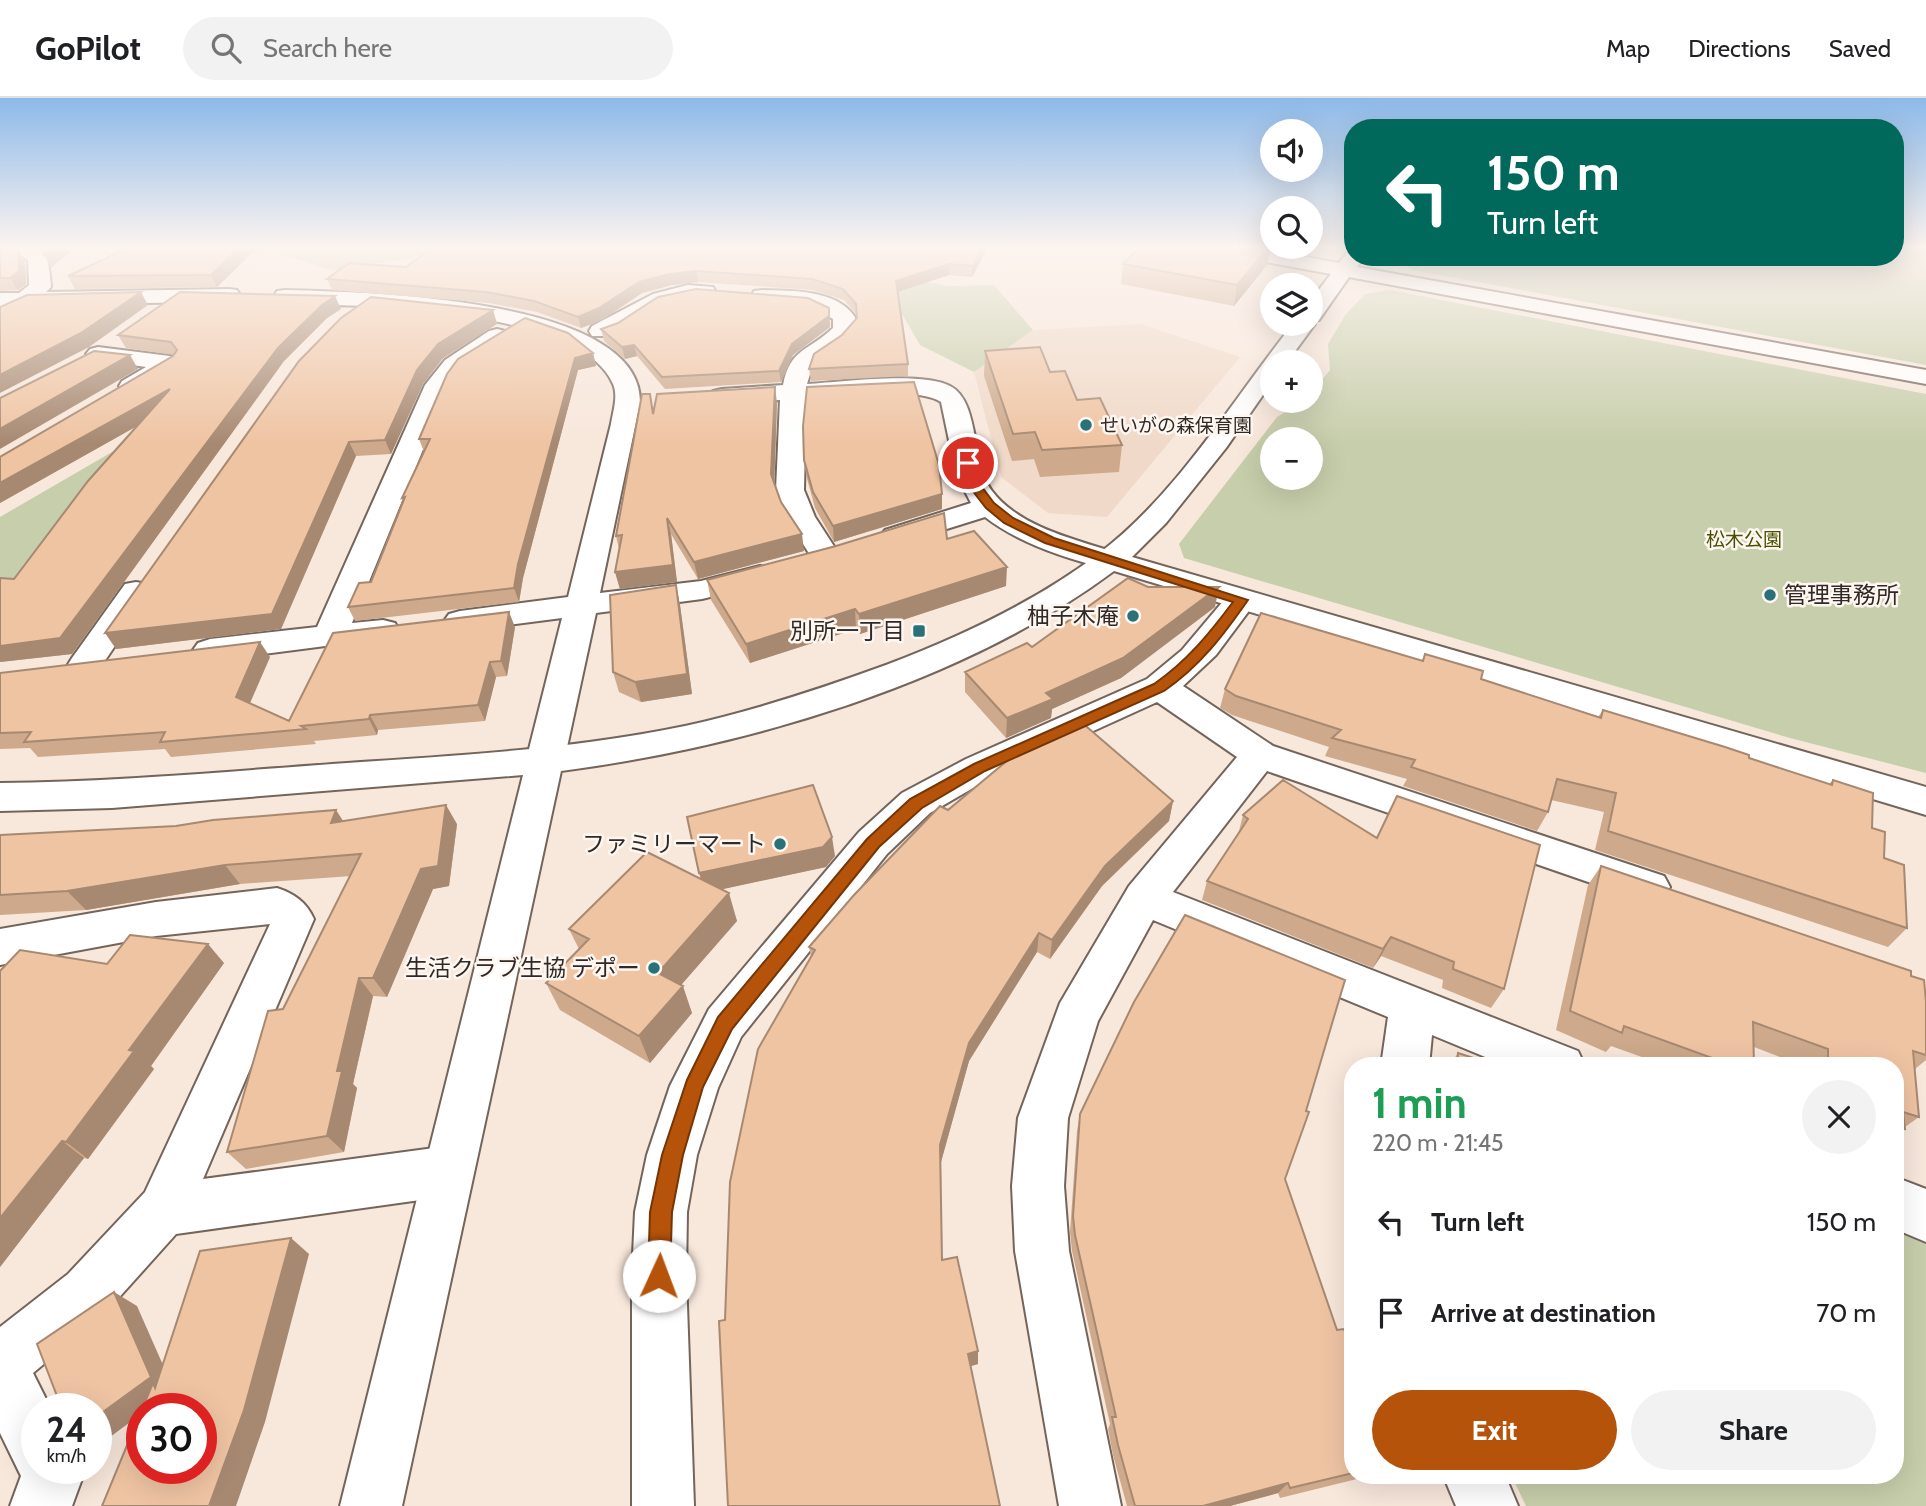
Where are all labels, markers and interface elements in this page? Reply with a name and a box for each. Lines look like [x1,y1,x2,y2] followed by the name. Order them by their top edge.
[183,17,673,80] search box
[35,28,141,68] text: GoPilot
[207,29,245,67] icon: search
[263,32,392,64] text: Search here
[1606,34,1650,63] text: Map
[1688,34,1791,63] text: Directions
[1829,34,1891,63] text: Saved
[1260,119,1323,490] map controls
[1260,119,1323,182] button: sound
[1487,143,1620,202] text: 150 m
[1372,147,1463,238] icon: left
[1260,196,1323,259] button: search
[1487,203,1598,242] text: Turn left
[1260,273,1323,336] button: layers
[1260,350,1323,413] button: +
[1100,414,1252,437] place label: せいがの森保育園
[1078,417,1094,433] marker: せいがの森保育園
[1260,427,1323,490] button: −
[938,433,998,493] pin
[949,444,987,482] icon: arrive
[1706,528,1782,551] park label: 松木公園
[1784,581,1899,609] place label: 管理事務所
[1762,587,1778,603] marker: 管理事務所
[1027,602,1119,630] place label: 柚子木庵
[1125,608,1141,624] marker: 柚子木庵
[790,617,905,645] place label: 別所一丁目
[911,623,927,639] marker: 別所一丁目
[582,830,766,858] place label: ファミリーマート
[772,836,788,852] marker: ファミリーマート
[405,954,640,982] place label: 生活クラブ生協 デポー
[646,960,662,976] marker: 生活クラブ生協 デポー
[1372,1077,1467,1129] text: 1 min
[1802,1080,1876,1154] button: close
[1372,1129,1503,1157] text: 220 m · 21:45
[1372,1203,1410,1241] icon: left
[1431,1206,1524,1238] text: Turn left
[1807,1206,1876,1238] text: 150 m
[622,1239,696,1313] position arrow
[1372,1294,1410,1332] icon: arrive
[1431,1297,1656,1329] text: Arrive at destination
[1816,1297,1876,1329] text: 70 m
[1372,1390,1617,1470] button: Exit
[1631,1390,1876,1470] button: Share
[126,1393,217,1484] speed limit sign: 30
[46,1408,87,1451] text: 24
[47,1445,86,1467] text: km/h

